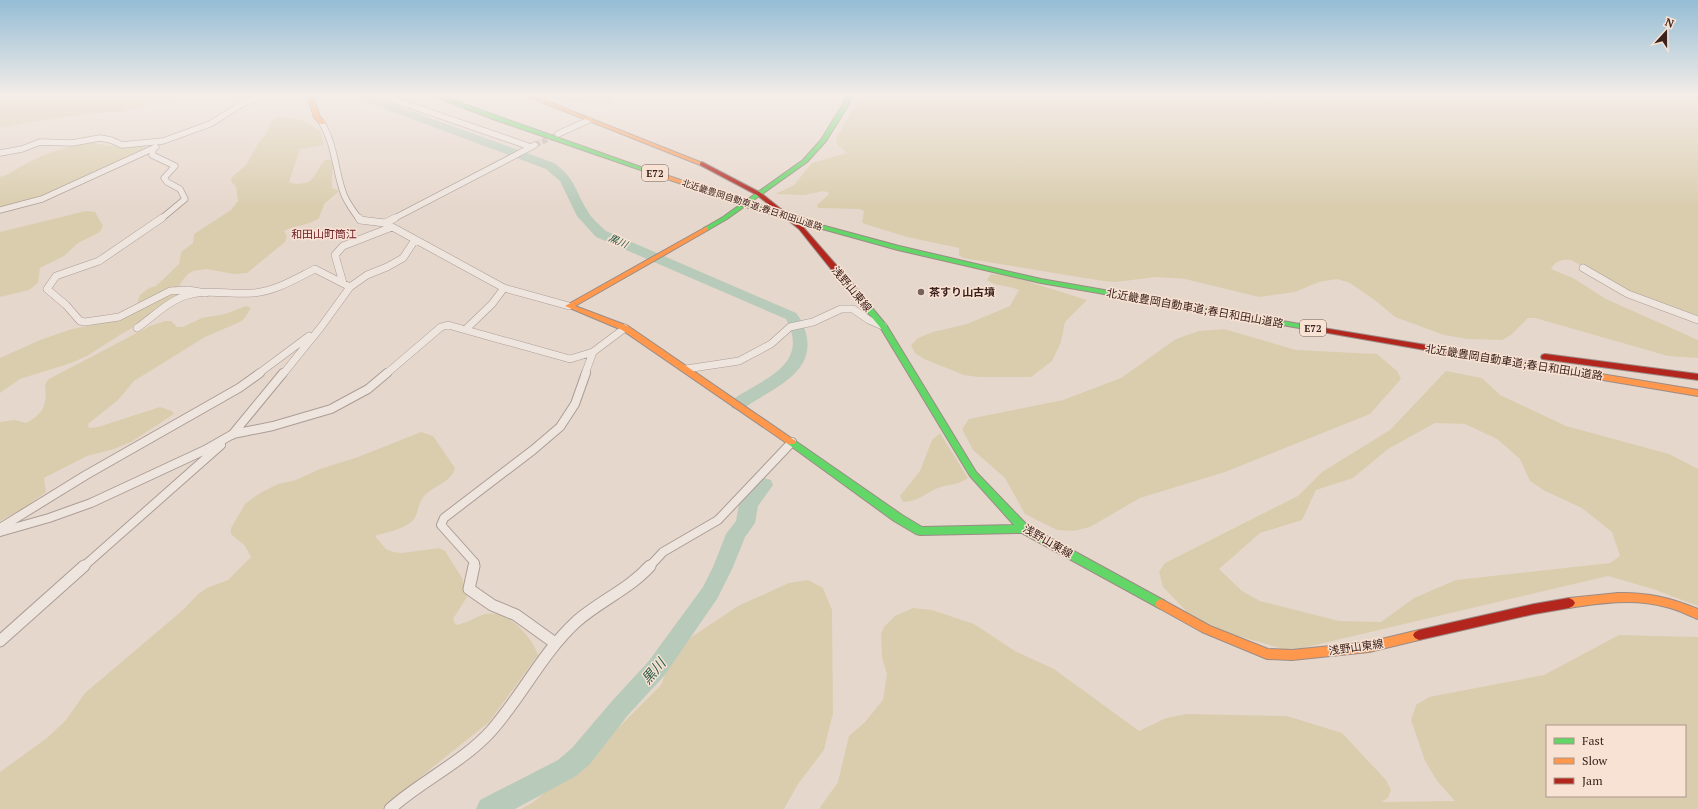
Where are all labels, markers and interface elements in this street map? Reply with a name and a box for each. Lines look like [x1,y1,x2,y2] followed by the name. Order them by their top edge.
[1646,12,1686,52] north arrow
[1663,15,1677,31] text: N
[642,165,668,181] road number: E72
[680,177,824,233] street label: 北近畿豊岡自動車道;春日和田山道路
[291,227,357,241] district label: 和田山町筒江
[606,231,631,251] water label: 黒川
[829,263,875,315] street label: 浅野山東線
[929,285,995,299] place label: 茶すり山古墳
[1105,286,1285,330] street label: 北近畿豊岡自動車道;春日和田山道路
[916,287,926,297] marker: 茶すり山古墳
[1300,320,1326,336] road number: E72
[1424,341,1604,383] street label: 北近畿豊岡自動車道;春日和田山道路
[1021,521,1075,561] street label: 浅野山東線
[1328,636,1384,658] street label: 浅野山東線
[637,653,671,688] water label: 黒川
[1546,725,1686,797] legend
[1582,733,1605,748] text: Fast
[1582,753,1608,768] text: Slow
[1582,773,1603,788] text: Jam

